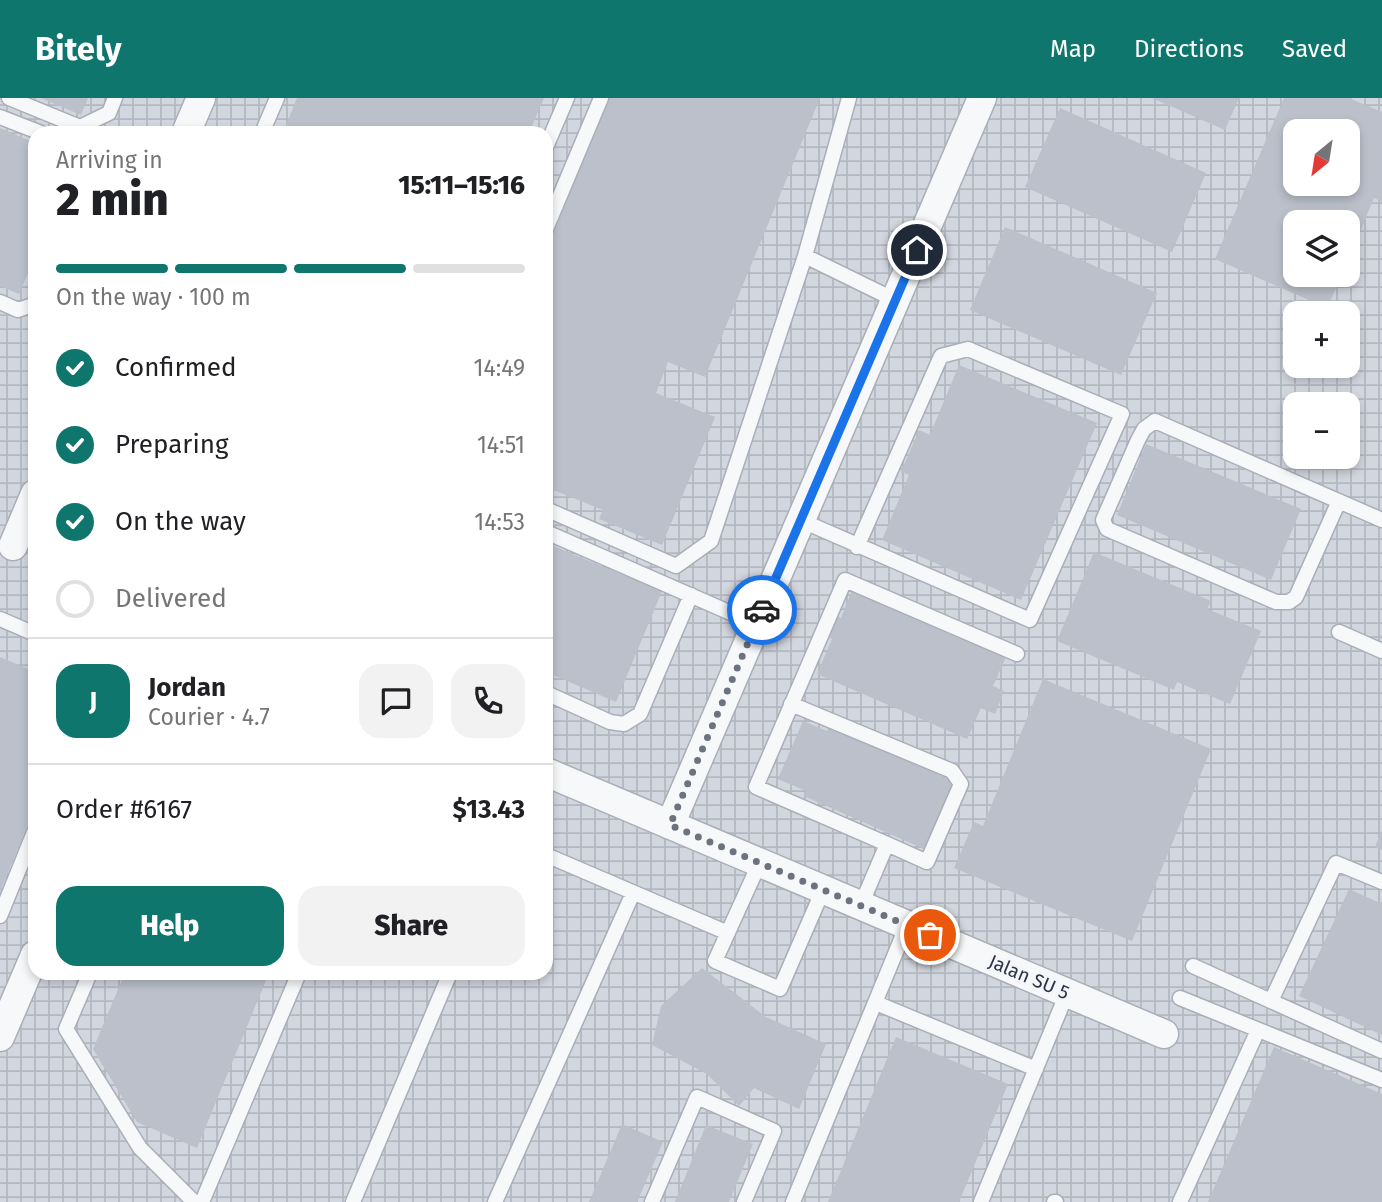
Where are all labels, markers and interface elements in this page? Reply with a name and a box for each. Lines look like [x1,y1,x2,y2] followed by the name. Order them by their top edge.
[35,29,122,69] text: Bitely
[1050,35,1096,63] text: Map
[1134,35,1244,63] text: Directions
[1282,35,1347,63] text: Saved
[1283,119,1360,196] north arrow
[1283,119,1360,469] map controls
[56,146,163,174] text: Arriving in
[398,170,525,201] text: 15:11–15:16
[56,172,169,227] text: 2 min
[1283,210,1360,287] button: layers
[887,220,947,280] pin
[898,231,936,269] icon: home
[56,283,251,311] text: On the way · 100 m
[1283,301,1360,378] button: +
[56,349,94,387] icon: check
[115,352,236,383] text: Confirmed
[474,354,525,382] text: 14:49
[1283,392,1360,469] button: −
[56,426,94,464] icon: check
[115,429,228,460] text: Preparing
[477,431,525,459] text: 14:51
[56,503,94,541] icon: check
[115,506,246,537] text: On the way
[474,508,525,536] text: 14:53
[727,575,797,645] courier
[115,583,227,614] text: Delivered
[743,591,781,629] icon: car
[359,664,433,738] button: chat
[451,664,525,738] button: phone
[148,672,226,703] text: Jordan
[89,686,97,717] text: J
[148,703,270,731] text: Courier · 4.7
[56,794,192,825] text: Order #6167
[453,794,525,825] text: $13.43
[56,886,284,966] button: Help
[298,886,525,966] button: Share
[900,905,960,965] pin
[911,916,949,954] icon: bag
[985,950,1073,1004] street label: Jalan SU 5

